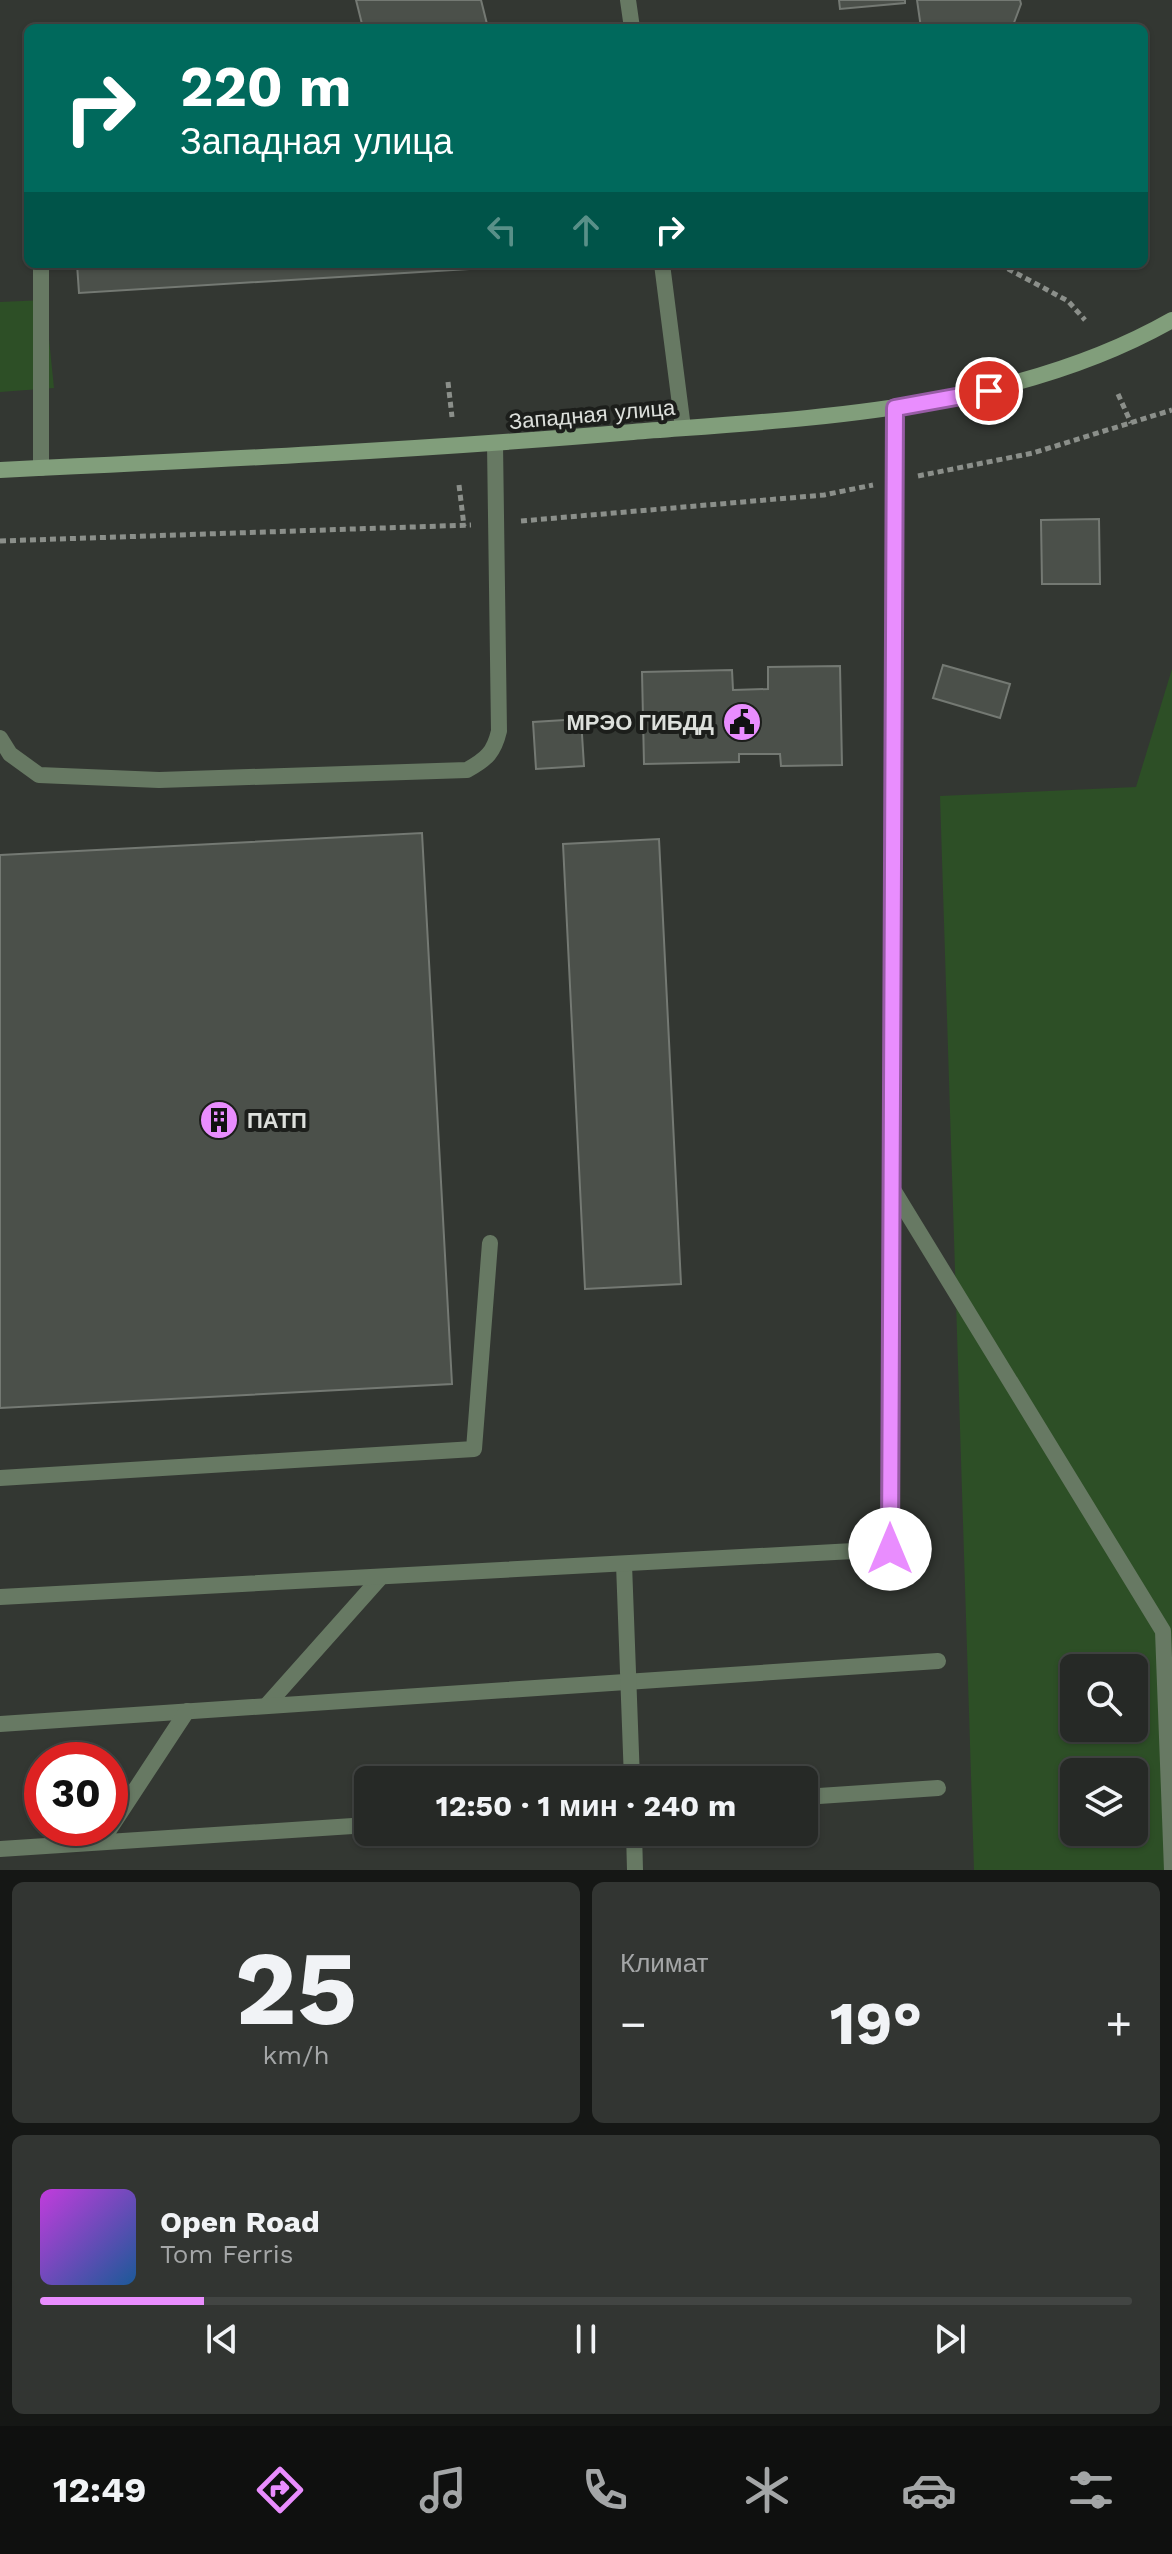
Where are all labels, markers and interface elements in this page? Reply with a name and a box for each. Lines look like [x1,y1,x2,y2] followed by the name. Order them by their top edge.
[180,54,352,120] text: 220 m
[48,56,152,160] icon: right
[180,121,453,163] text: Западная улица
[480,208,524,252] icon: left
[564,208,608,252] icon: ahead
[648,208,692,252] icon: right
[955,357,1023,425] pin
[967,369,1011,413] icon: arrive
[508,395,677,434] street label: Западная улица
[721,701,763,743] public building icon: МРЭО ГИБДД
[567,710,714,735] place label: МРЭО ГИБДД
[198,1099,240,1141] building icon: ПАТП
[247,1108,307,1133] place label: ПАТП
[848,1507,932,1591] position arrow
[1060,1654,1148,1846] map controls
[1060,1654,1148,1742] button: search
[24,1742,128,1846] speed limit sign: 30
[1060,1758,1148,1846] button: layers
[436,1788,736,1823] text: 12:50 · 1 мин · 240 m
[235,1927,357,2049] text: 25
[620,1948,709,1978] text: Климат
[830,1988,922,2059] text: 19°
[620,1998,647,2050] text: −
[1105,1998,1132,2050] text: +
[263,2040,329,2070] text: km/h
[160,2204,320,2239] text: Open Road
[160,2239,293,2269] text: Tom Ferris
[200,2317,244,2361] icon: previous
[564,2317,608,2361] icon: pause
[928,2317,972,2361] icon: next
[252,2462,308,2518] icon: directions
[415,2462,471,2518] icon: music
[577,2462,633,2518] icon: phone
[739,2462,795,2518] icon: climate
[901,2462,957,2518] icon: car
[1063,2462,1119,2518] icon: filters
[53,2469,146,2511] text: 12:49

